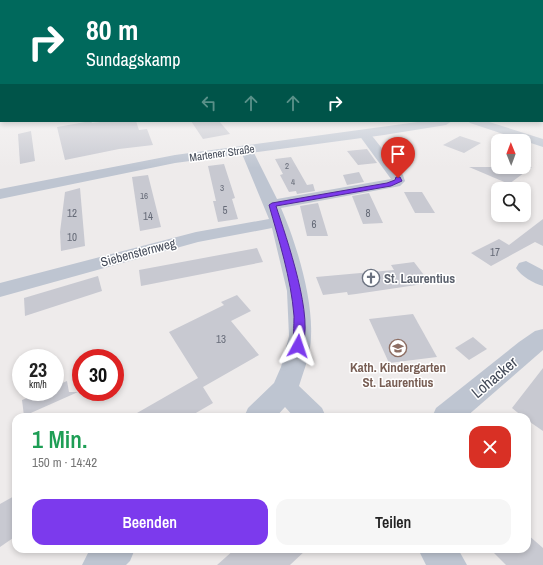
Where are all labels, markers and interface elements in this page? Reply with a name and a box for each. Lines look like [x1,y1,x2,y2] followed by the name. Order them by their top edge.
[86,11,138,49] text: 80 m
[20,16,72,68] icon: right
[86,47,180,72] text: Sundagskamp
[198,92,220,114] icon: left
[240,92,262,114] icon: ahead
[282,92,304,114] icon: ahead
[324,92,346,114] icon: right
[491,134,531,174] north arrow
[491,134,531,222] map controls
[381,137,415,178] pin
[189,141,255,165] street label: Martener Straße
[387,143,409,165] icon: arrive
[285,160,289,172] house number: 2
[291,176,295,188] house number: 4
[220,182,224,194] house number: 3
[491,182,531,222] button: search
[140,190,148,202] house number: 16
[222,203,228,217] house number: 5
[67,206,77,220] house number: 12
[365,206,371,220] house number: 8
[143,209,153,223] house number: 14
[311,217,317,231] house number: 6
[67,230,77,244] house number: 10
[99,234,178,271] street label: Siebensternweg
[490,245,500,259] house number: 17
[361,268,381,288] church icon: St. Laurentius
[384,270,455,287] place label: St. Laurentius
[277,325,319,367] position arrow
[216,332,226,346] house number: 13
[388,338,408,358] school or university icon: Kath. Kindergarten St. Laurentius
[72,349,124,401] speed limit sign: 30
[466,351,522,403] street label: Lohacker
[29,356,47,383] text: 23
[350,359,446,391] place label: Kath. Kindergarten St. Laurentius
[29,378,47,391] text: km/h
[32,423,87,455] text: 1 Min.
[469,426,511,468] button: close
[32,454,97,471] text: 150 m · 14:42
[32,499,268,545] button: Beenden
[276,499,511,545] button: Teilen

